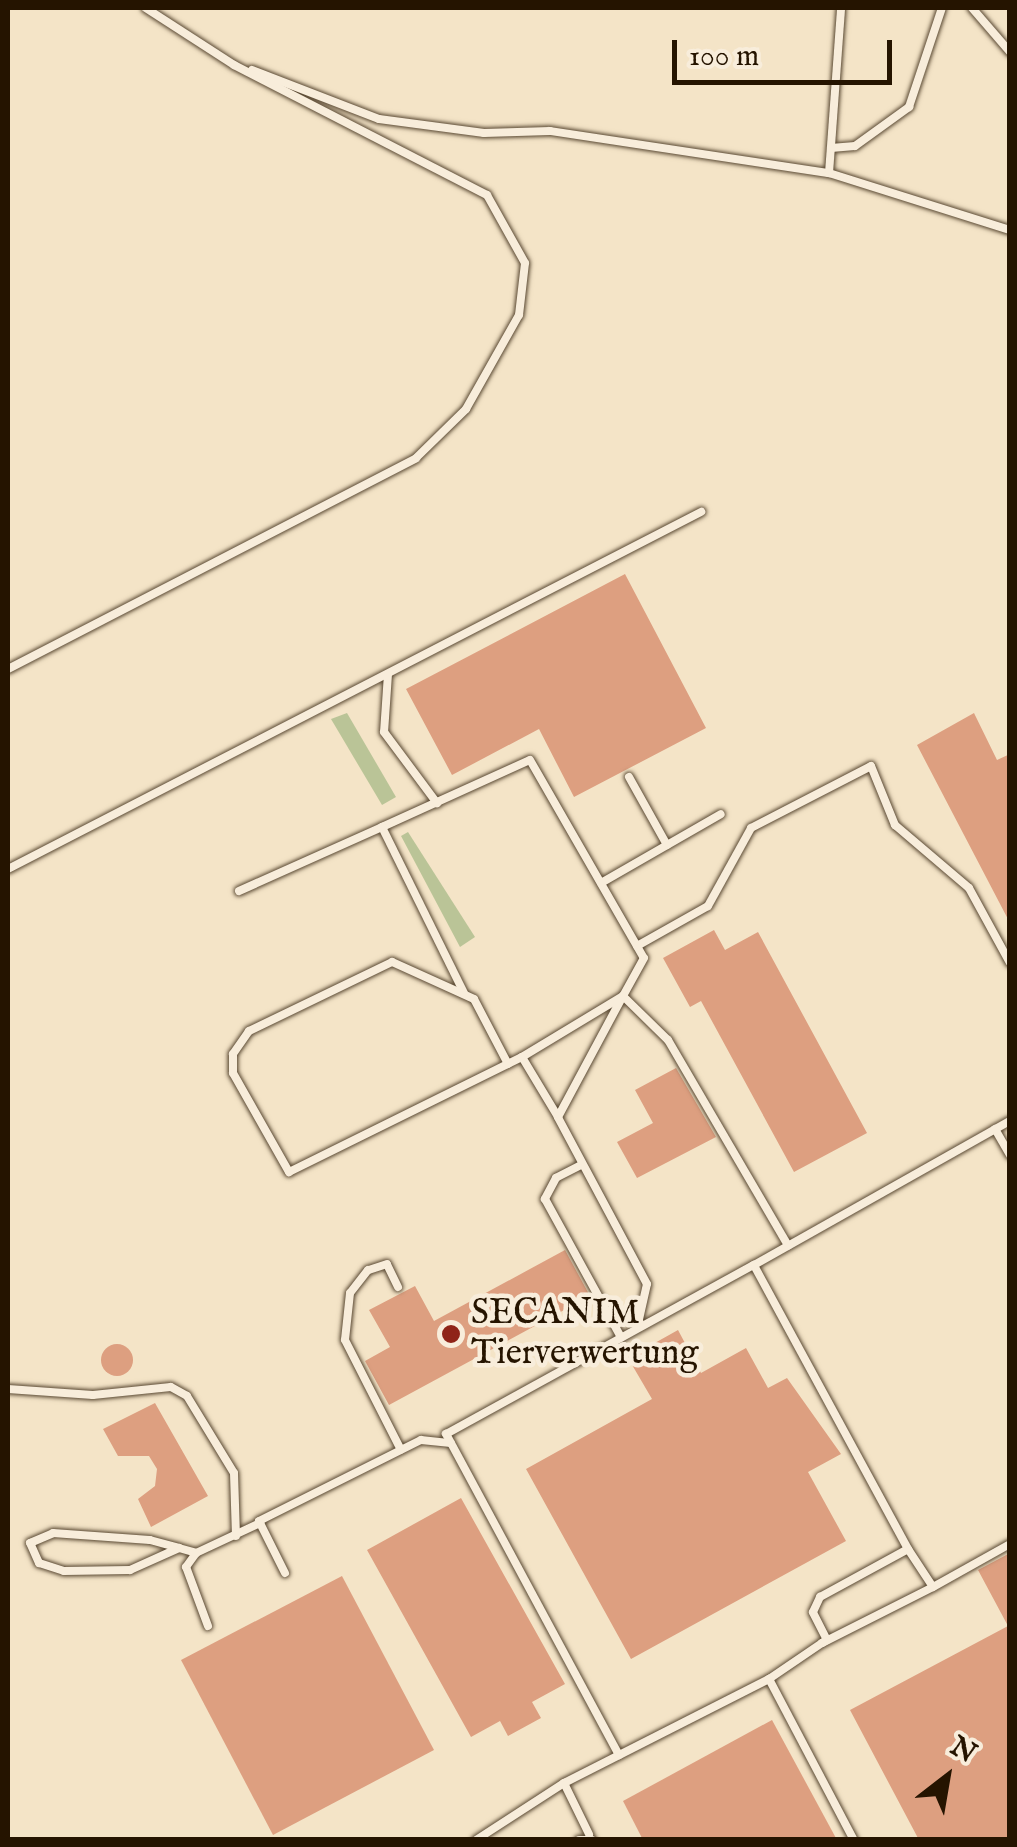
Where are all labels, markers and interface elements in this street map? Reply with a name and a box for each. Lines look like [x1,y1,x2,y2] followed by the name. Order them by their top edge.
[677,20,897,82] scale bar
[689,38,759,76] text: 100 m
[471,1293,698,1375] place label: SECANIM Tierverwertung
[440,1323,462,1345] marker: SECANIM Tierverwertung
[897,1727,997,1827] north arrow
[943,1730,982,1772] text: N

